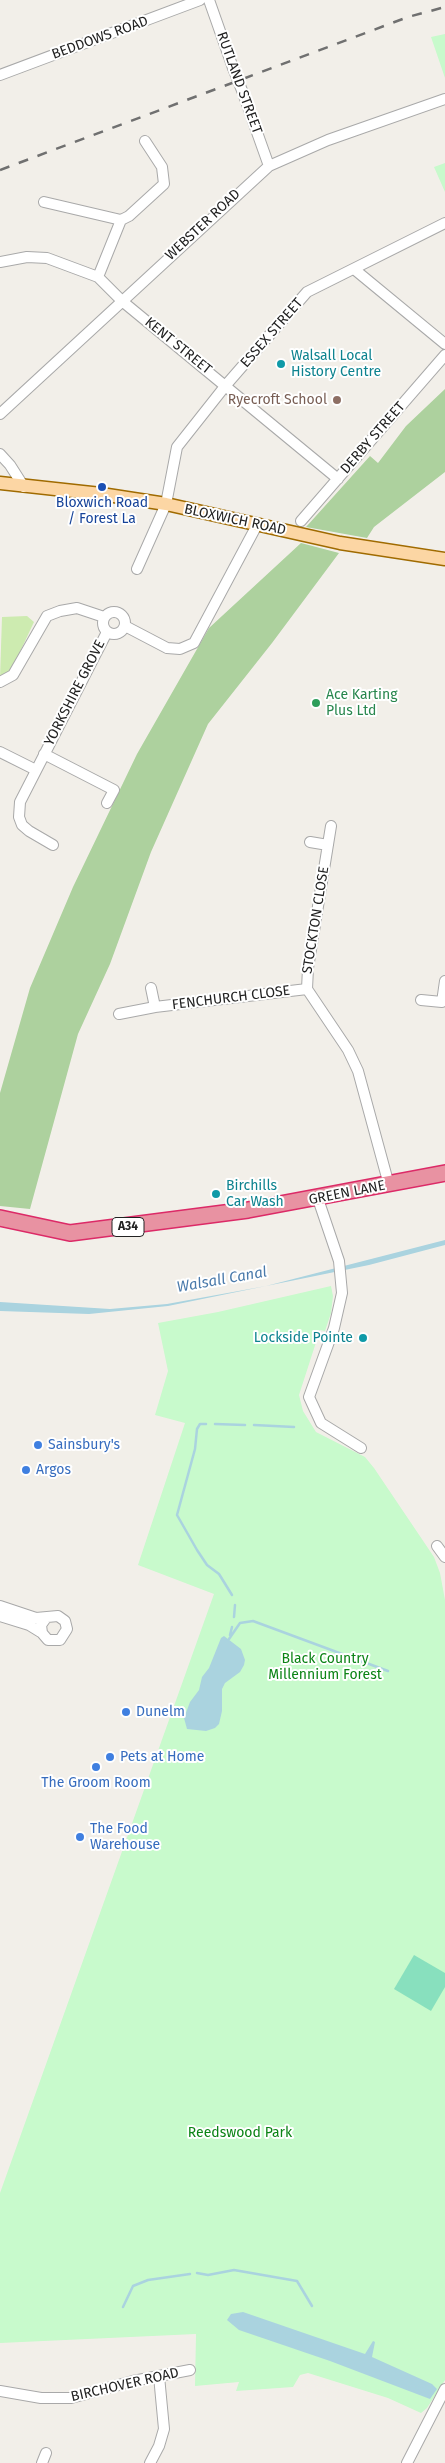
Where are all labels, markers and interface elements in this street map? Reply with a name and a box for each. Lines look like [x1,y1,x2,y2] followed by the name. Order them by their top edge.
[49,13,151,63] street label: BEDDOWS ROAD
[213,30,265,136] street label: RUTLAND STREET
[162,186,244,264] street label: WEBSTER ROAD
[237,295,307,371] street label: ESSEX STREET
[141,314,215,378] street label: KENT STREET
[291,348,381,381] place label: Walsall Local History Centre
[275,358,287,370] marker: Walsall Local History Centre
[228,392,327,408] place label: Ryecroft School
[331,394,343,406] marker: Ryecroft School
[337,399,409,477] street label: DERBY STREET
[96,481,108,493] marker: Bloxwich Road / Forest La
[56,495,148,528] place label: Bloxwich Road / Forest La
[183,501,287,539] street label: BLOXWICH ROAD
[41,637,109,749] street label: YORKSHIRE GROVE
[326,687,397,720] place label: Ace Karting Plus Ltd
[310,697,322,709] marker: Ace Karting Plus Ltd
[299,865,333,975] street label: STOCKTON CLOSE
[171,982,291,1014] street label: FENCHURCH CLOSE
[307,1177,387,1209] street label: GREEN LANE
[226,1178,284,1210] place label: Birchills Car Wash
[210,1188,222,1200] marker: Birchills Car Wash
[112,1218,144,1236] road number: A34
[176,1263,268,1297] water label: Walsall Canal
[254,1330,353,1346] place label: Lockside Pointe
[357,1332,369,1344] marker: Lockside Pointe
[48,1437,120,1453] place label: Sainsbury's
[32,1439,44,1451] marker: Sainsbury's
[36,1462,71,1478] place label: Argos
[20,1464,32,1476] marker: Argos
[268,1651,382,1684] park label: Black Country Millennium Forest
[136,1704,185,1720] place label: Dunelm
[120,1706,132,1718] marker: Dunelm
[120,1749,204,1765] place label: Pets at Home
[104,1751,116,1763] marker: Pets at Home
[90,1761,102,1773] marker: The Groom Room
[41,1775,151,1791] place label: The Groom Room
[90,1821,160,1854] place label: The Food Warehouse
[74,1831,86,1843] marker: The Food Warehouse
[188,2125,292,2141] park label: Reedswood Park
[69,2364,181,2406] street label: BIRCHOVER ROAD

